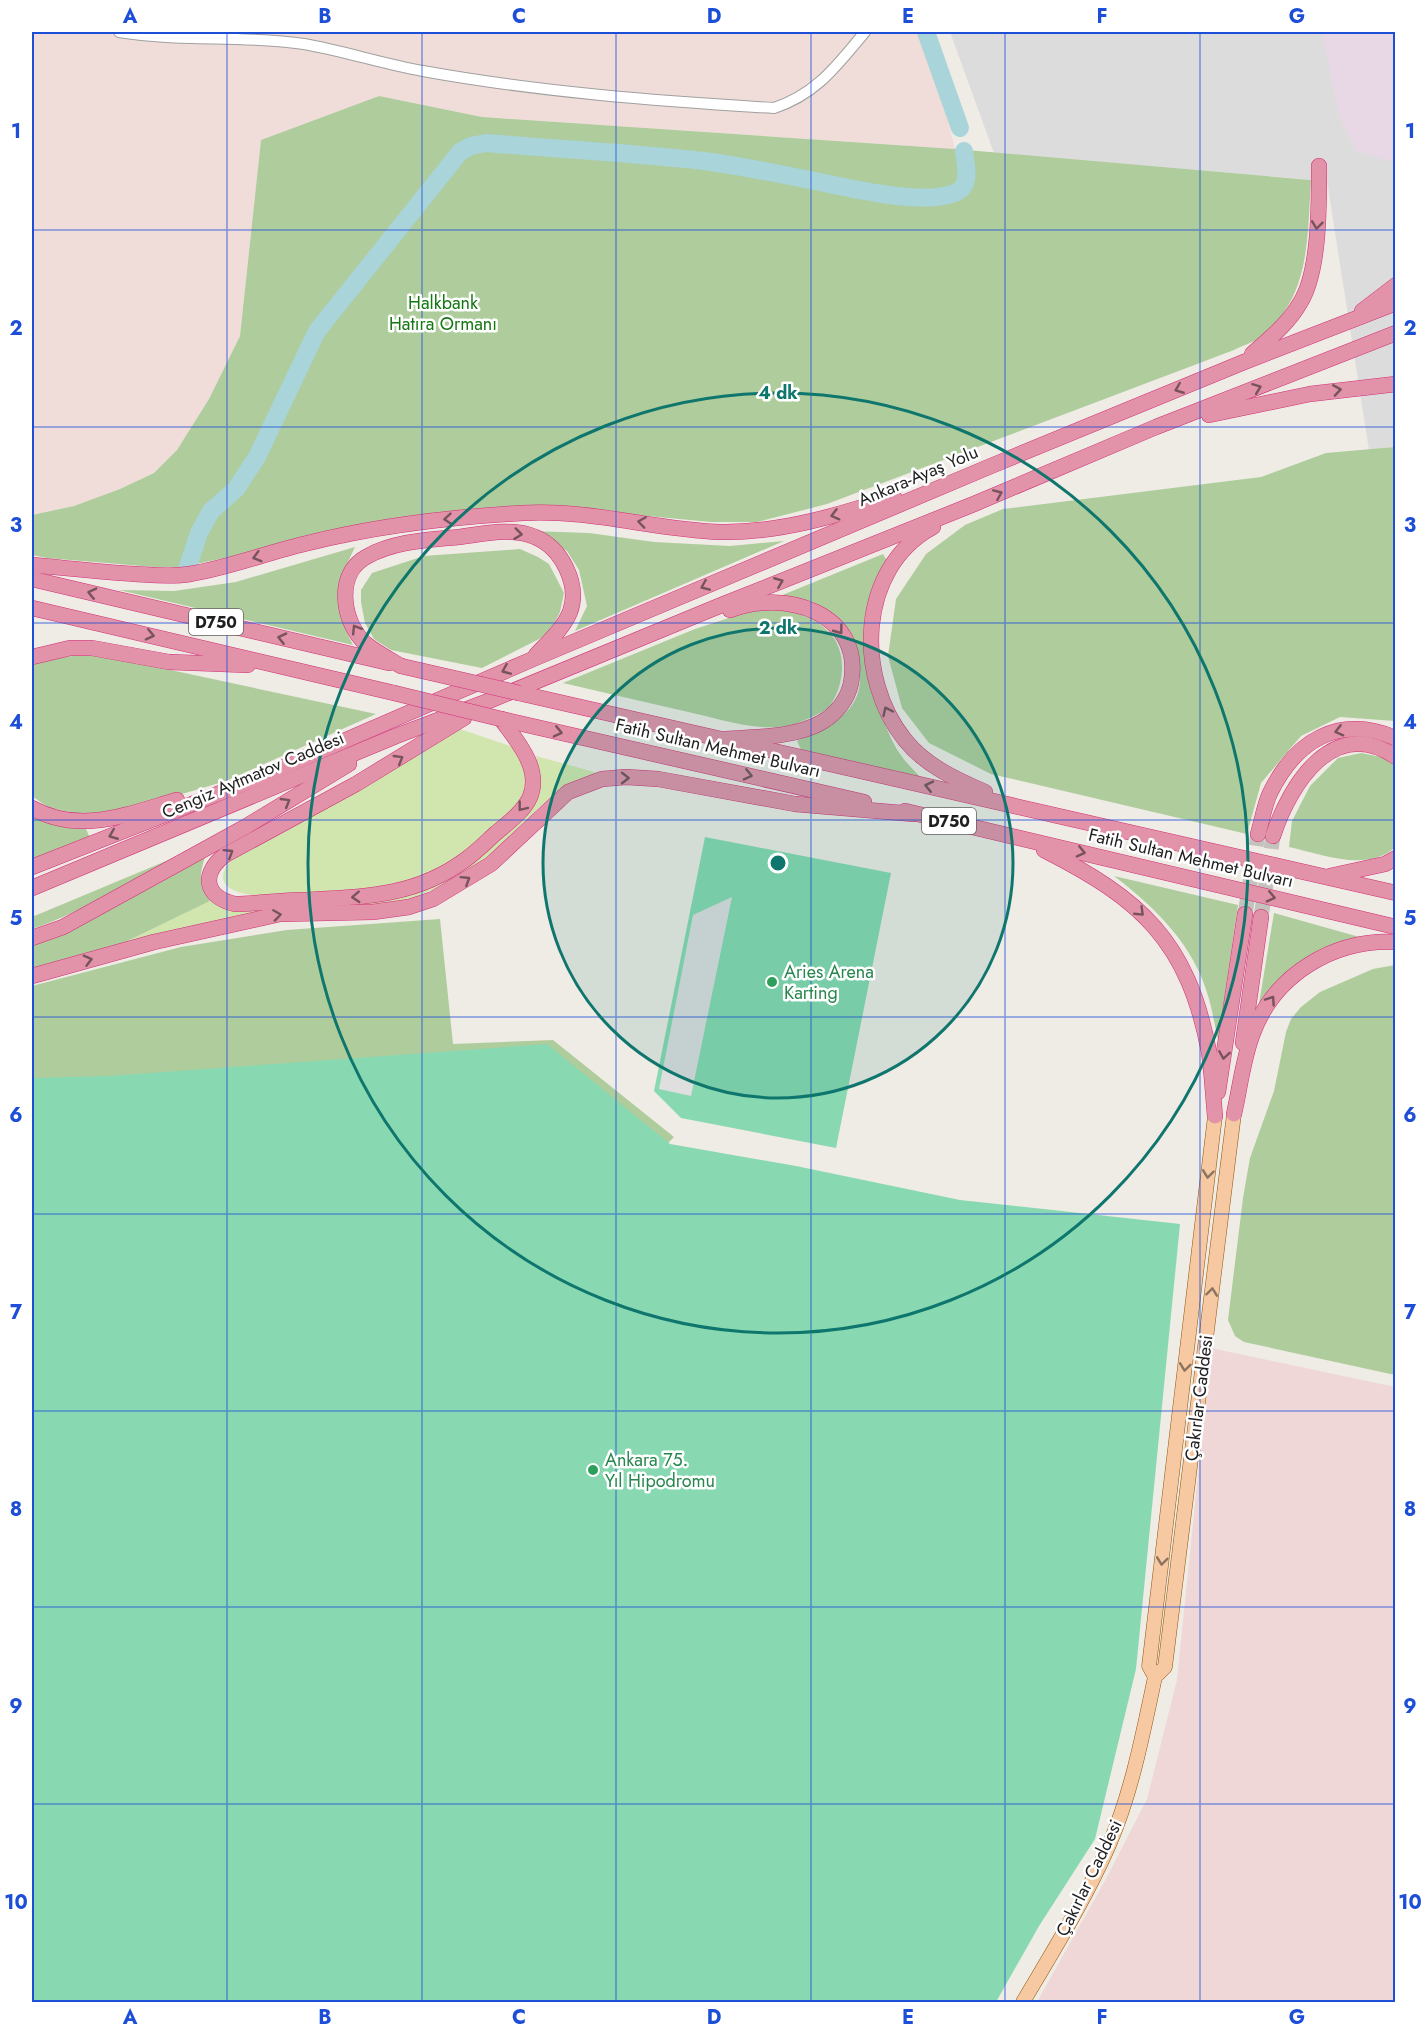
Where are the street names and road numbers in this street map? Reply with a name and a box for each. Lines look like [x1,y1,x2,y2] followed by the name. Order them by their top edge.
[854,439,982,513] street label: Ankara-Ayaş Yolu
[189,609,243,635] road number: D750
[613,712,823,784] street label: Fatih Sultan Mehmet Bulvarı
[158,725,348,825] street label: Cengiz Aytmatov Caddesi
[922,808,976,834] road number: D750
[1086,822,1296,894] street label: Fatih Sultan Mehmet Bulvarı
[1178,1333,1220,1463] street label: Çakırlar Caddesi
[1050,1815,1128,1941] street label: Çakırlar Caddesi

